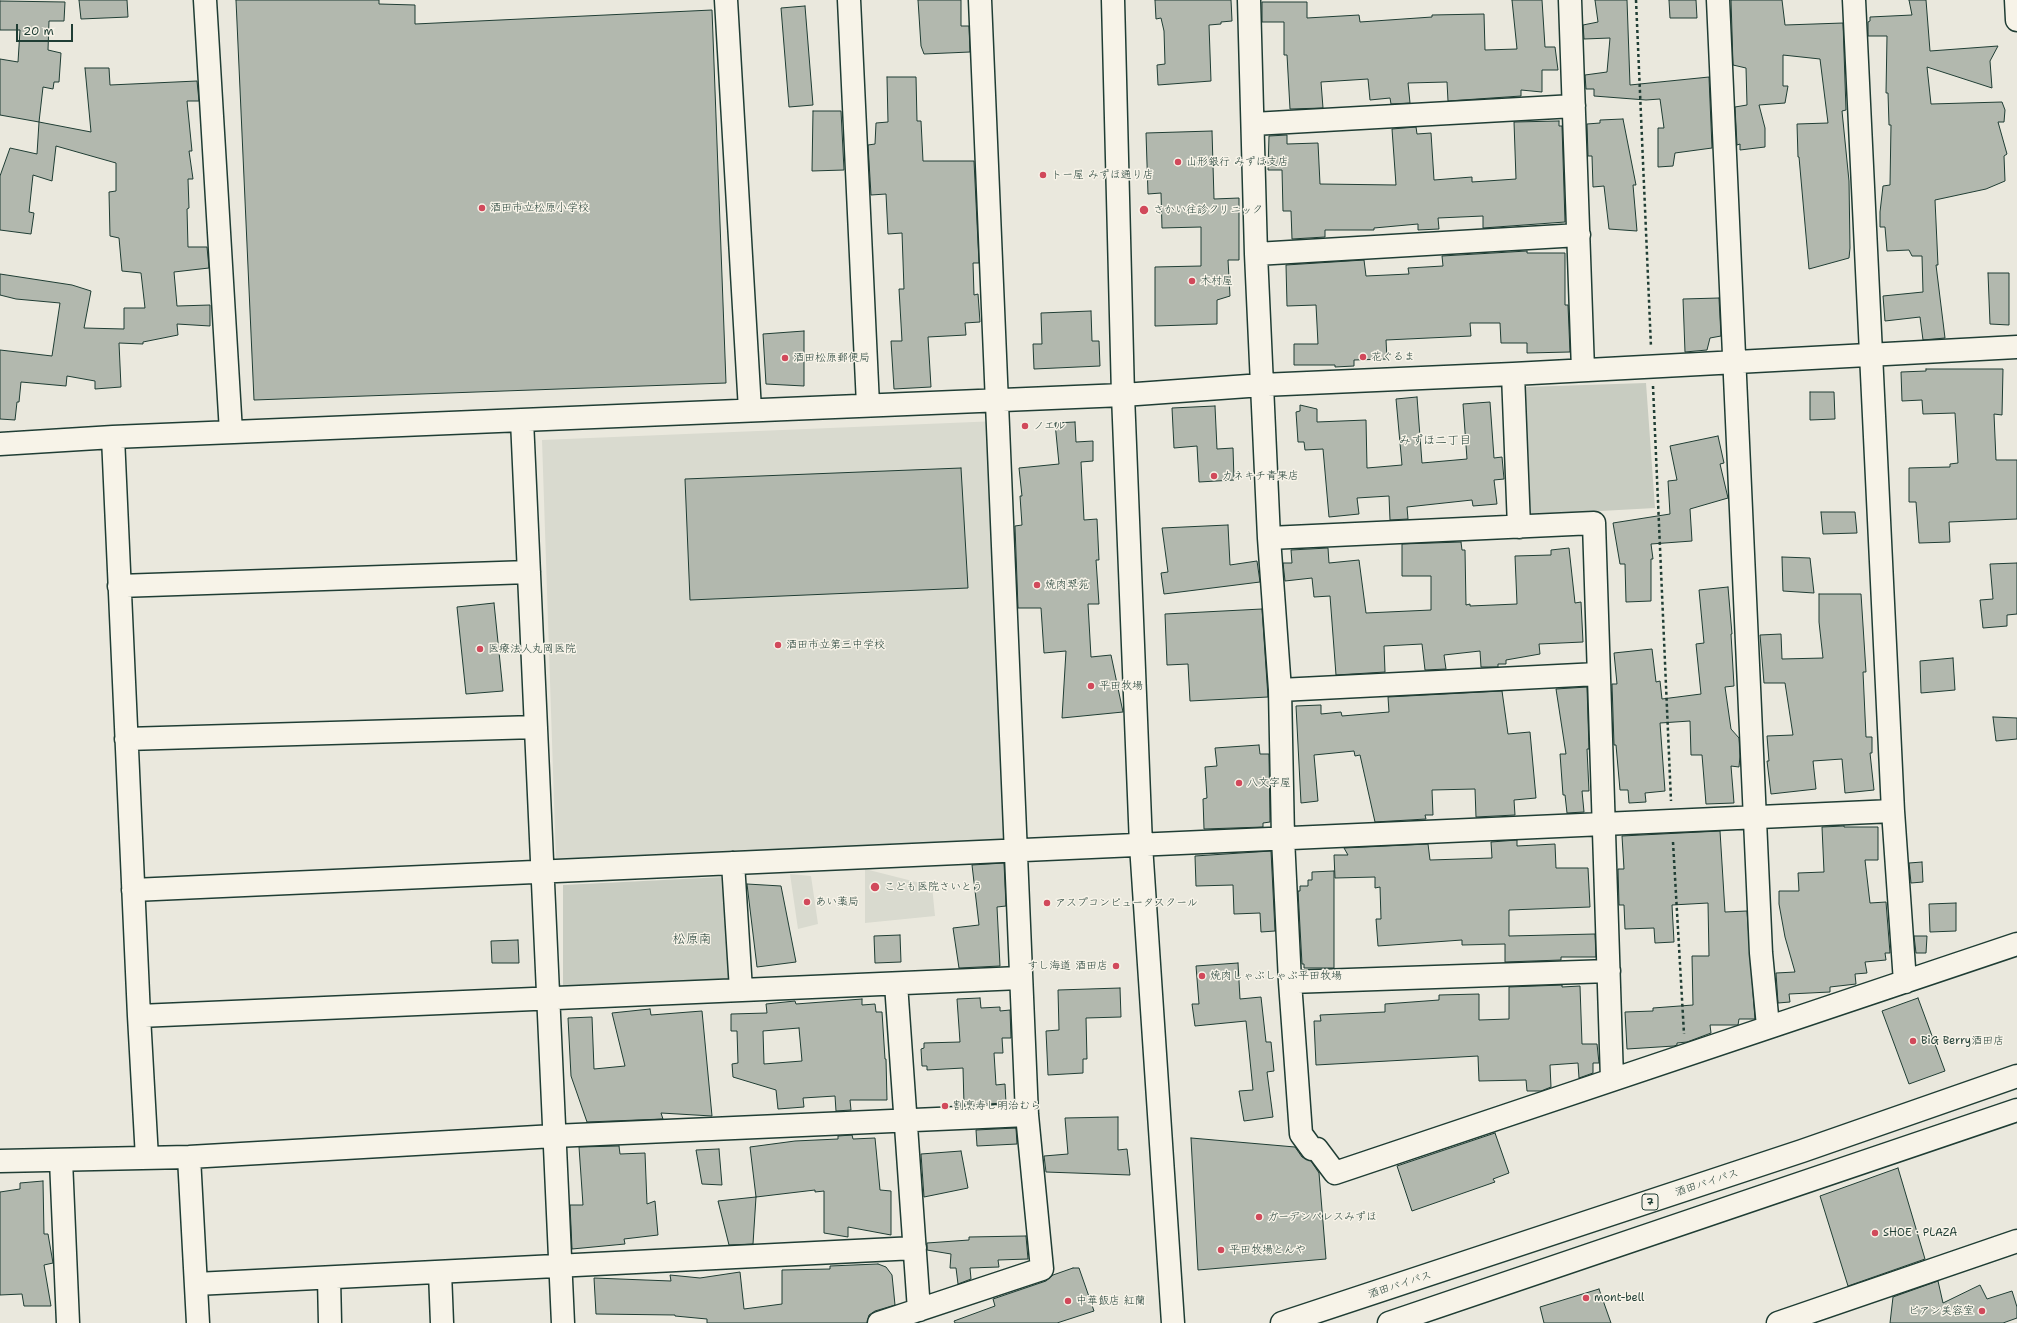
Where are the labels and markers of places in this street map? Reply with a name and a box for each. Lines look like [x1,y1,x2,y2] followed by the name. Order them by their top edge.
[1186,155,1289,169] place label: 山形銀行 みずほ支店
[1173,157,1183,167] marker: 山形銀行 みずほ支店
[1051,168,1154,182] place label: トー屋 みずほ通り店
[1038,170,1048,180] marker: トー屋 みずほ通り店
[490,201,589,215] place label: 酒田市立松原小学校
[477,203,487,213] marker: 酒田市立松原小学校
[1153,203,1263,217] place label: さかい往診クリニック
[1138,204,1150,216] marker: さかい往診クリニック
[1200,274,1233,288] place label: 木村屋
[1187,276,1197,286] marker: 木村屋
[1371,350,1415,364] place label: 花ぐるま
[793,351,870,365] place label: 酒田松原郵便局
[1358,352,1368,362] marker: 花ぐるま
[780,353,790,363] marker: 酒田松原郵便局
[1033,419,1066,433] place label: ノエル
[1020,421,1030,431] marker: ノエル
[1222,469,1299,483] place label: カネキチ青果店
[1209,471,1219,481] marker: カネキチ青果店
[1045,578,1089,592] place label: 焼肉翠苑
[1032,580,1042,590] marker: 焼肉翠苑
[786,638,885,652] place label: 酒田市立第三中学校
[773,640,783,650] marker: 酒田市立第三中学校
[488,642,576,656] place label: 医療法人丸岡医院
[475,644,485,654] marker: 医療法人丸岡医院
[1099,679,1143,693] place label: 平田牧場
[1086,681,1096,691] marker: 平田牧場
[1247,776,1291,790] place label: 八文字屋
[1234,778,1244,788] marker: 八文字屋
[884,880,983,894] place label: こども医院さいとう
[869,881,881,893] marker: こども医院さいとう
[815,895,859,909] place label: あい薬局
[1055,896,1198,910] place label: アスプコンピュータスクール
[802,897,812,907] marker: あい薬局
[1042,898,1052,908] marker: アスプコンピュータスクール
[1027,959,1108,973] place label: すし海道 酒田店
[1111,961,1121,971] marker: すし海道 酒田店
[1210,969,1342,983] place label: 焼肉しゃぶしゃぶ平田牧場
[1197,971,1207,981] marker: 焼肉しゃぶしゃぶ平田牧場
[1921,1034,2004,1048] place label: BiG Berry酒田店
[1908,1036,1918,1046] marker: BiG Berry酒田店
[953,1099,1041,1113] place label: 割烹寿し明治むら
[940,1101,950,1111] marker: 割烹寿し明治むら
[1267,1210,1377,1224] place label: ガーデンパレスみずほ
[1254,1212,1264,1222] marker: ガーデンパレスみずほ
[1883,1226,1957,1240] place label: SHOE・PLAZA
[1870,1228,1880,1238] marker: SHOE・PLAZA
[1229,1243,1306,1257] place label: 平田牧場とんや
[1216,1245,1226,1255] marker: 平田牧場とんや
[1594,1291,1644,1305] place label: mont-bell
[1581,1293,1591,1303] marker: mont-bell
[1076,1294,1146,1308] place label: 中華飯店 紅蘭
[1063,1296,1073,1306] marker: 中華飯店 紅蘭
[1908,1304,1974,1318] place label: ピアン美容室
[1977,1306,1987,1316] marker: ピアン美容室

